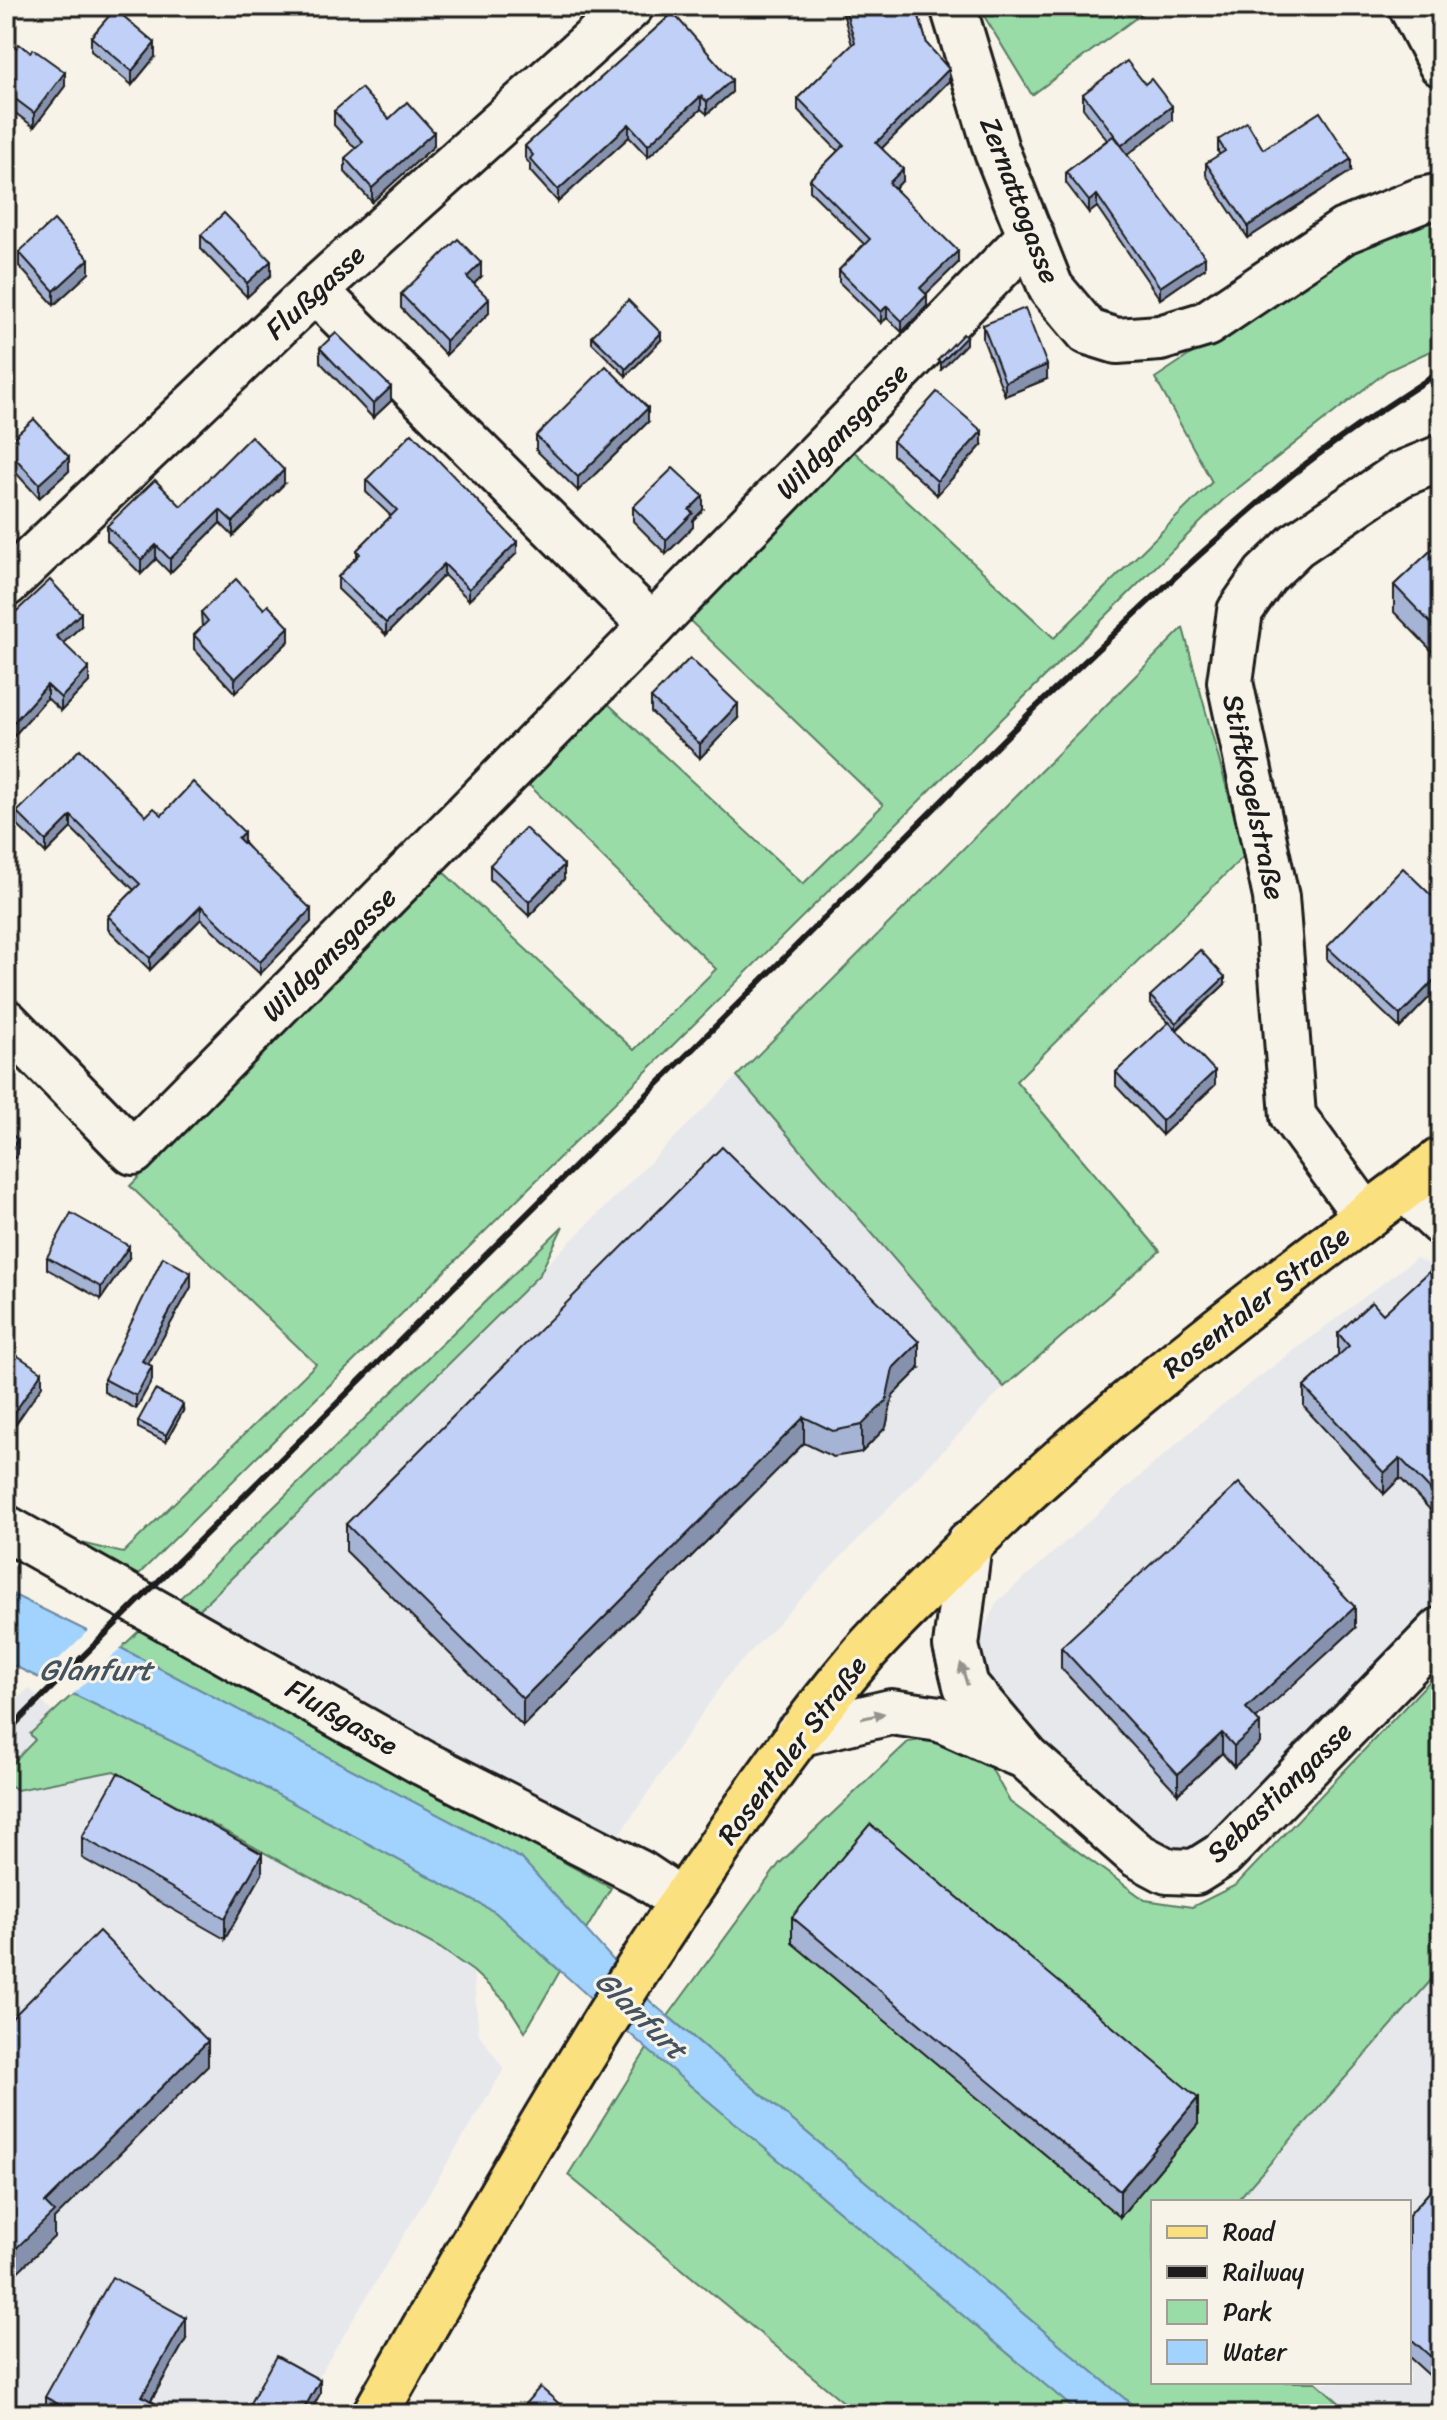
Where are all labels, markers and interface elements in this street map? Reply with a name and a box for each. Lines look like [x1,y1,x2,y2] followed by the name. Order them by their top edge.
[966,109,1074,291] street label: Zernattogasse
[253,232,377,352] street label: Flußgasse
[763,350,921,512] street label: Wildgansgasse
[1208,690,1300,904] street label: Stiftkogelstraße
[249,874,409,1034] street label: Wildgansgasse
[1151,1213,1361,1391] street label: Rosentaler Straße
[40,1643,155,1697] water label: Glanfurt
[704,1644,880,1856] street label: Rosentaler Straße
[957,1662,970,1686] one-way arrow
[276,1665,408,1769] street label: Flußgasse
[861,1709,886,1722] one-way arrow
[1194,1709,1364,1875] street label: Sebastiangasse
[582,1956,702,2076] water label: Glanfurt
[1151,2200,1411,2384] legend
[1223,2211,1277,2253] text: Road
[1223,2251,1305,2293] text: Railway
[1223,2291,1272,2333] text: Park
[1223,2331,1288,2373] text: Water

